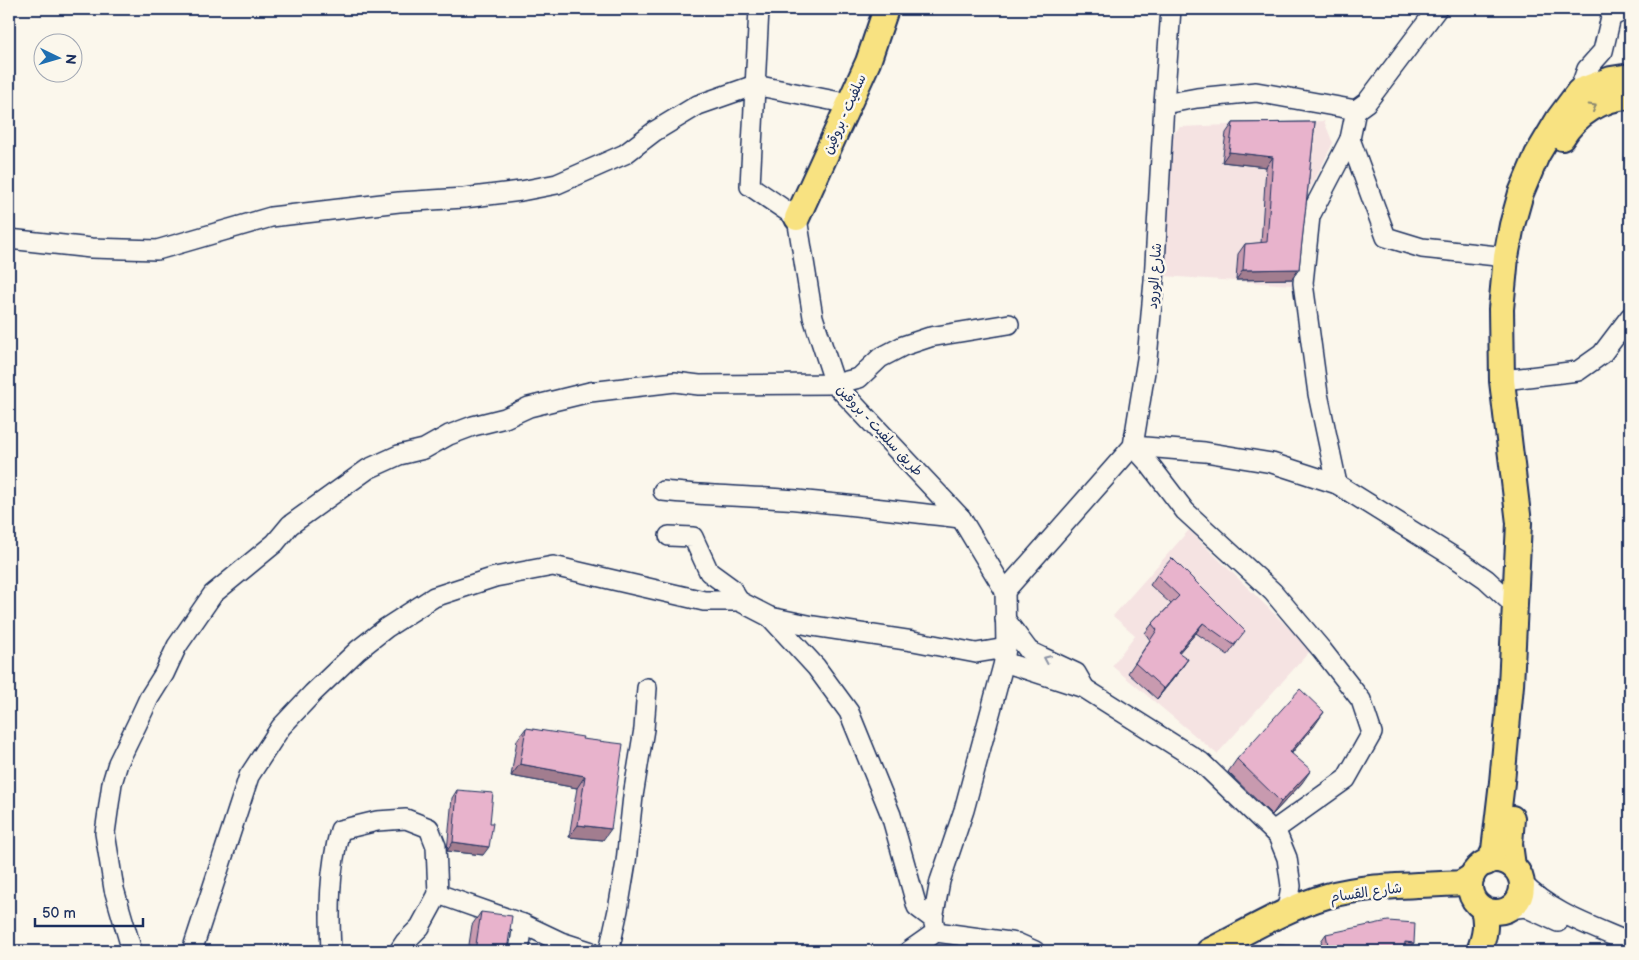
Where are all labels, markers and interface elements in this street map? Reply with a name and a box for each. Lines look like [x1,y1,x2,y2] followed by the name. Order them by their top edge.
[32,32,82,82] north arrow
[62,53,79,65] text: N
[819,71,870,157] street label: سلفيت - بروقين
[1588,104,1597,114] one-way arrow
[1144,242,1166,310] street label: شارع الورود
[833,381,927,480] street label: طريق سلفيت - بروقين
[1043,655,1052,666] one-way arrow
[1329,879,1404,909] street label: شارع القسام
[35,895,142,927] scale bar
[42,904,76,923] text: 50 m

